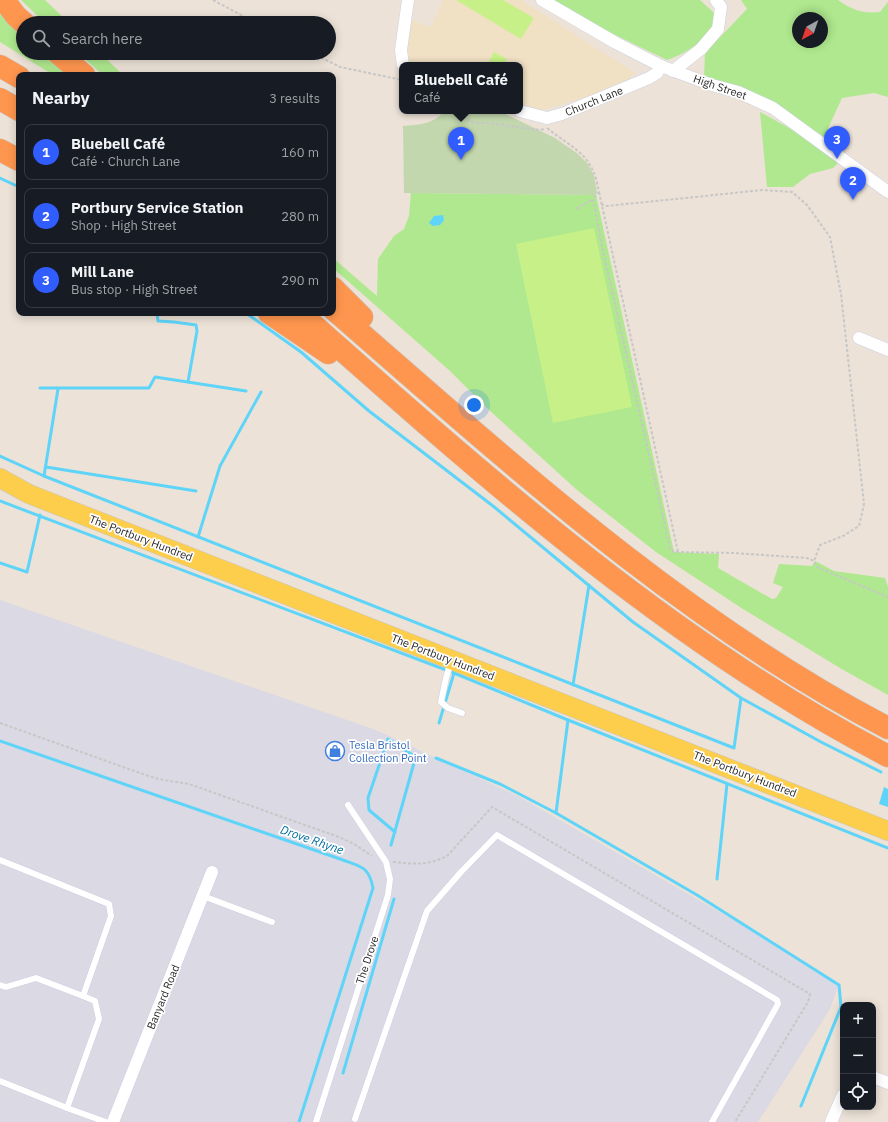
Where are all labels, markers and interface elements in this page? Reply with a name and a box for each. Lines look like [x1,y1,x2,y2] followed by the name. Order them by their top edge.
[792,12,828,48] north arrow
[16,16,336,60] search box
[30,27,52,49] icon: search
[62,29,142,48] text: Search here
[399,62,523,114] popup
[414,70,508,89] text: Bluebell Café
[692,71,749,103] street label: High Street
[563,83,625,119] street label: Church Lane
[32,87,90,109] text: Nearby
[414,89,440,106] text: Café
[269,90,320,107] text: 3 results
[824,126,850,159] pin: 3
[448,127,474,160] pin: 1
[71,134,165,153] text: Bluebell Café
[42,144,50,161] text: 1
[281,144,319,161] text: 160 m
[71,153,180,170] text: Café · Church Lane
[840,167,866,200] pin: 2
[71,198,244,217] text: Portbury Service Station
[42,208,50,225] text: 2
[281,208,319,225] text: 280 m
[71,217,177,234] text: Shop · High Street
[71,262,134,281] text: Mill Lane
[42,272,50,289] text: 3
[281,272,319,289] text: 290 m
[71,281,198,298] text: Bus stop · High Street
[464,395,484,415] your location
[87,512,195,564] street label: The Portbury Hundred
[389,631,497,683] street label: The Portbury Hundred
[349,738,427,765] place label: Tesla Bristol Collection Point
[324,740,346,762] shop icon: Tesla Bristol Collection Point
[691,748,799,800] street label: The Portbury Hundred
[279,822,346,857] water label: Drove Rhyne
[353,934,381,986] street label: The Drove
[144,963,182,1031] street label: Banyard Road
[840,1002,876,1110] map controls
[840,1002,876,1038] button: +
[840,1038,876,1074] button: −
[840,1074,876,1110] button: locate

